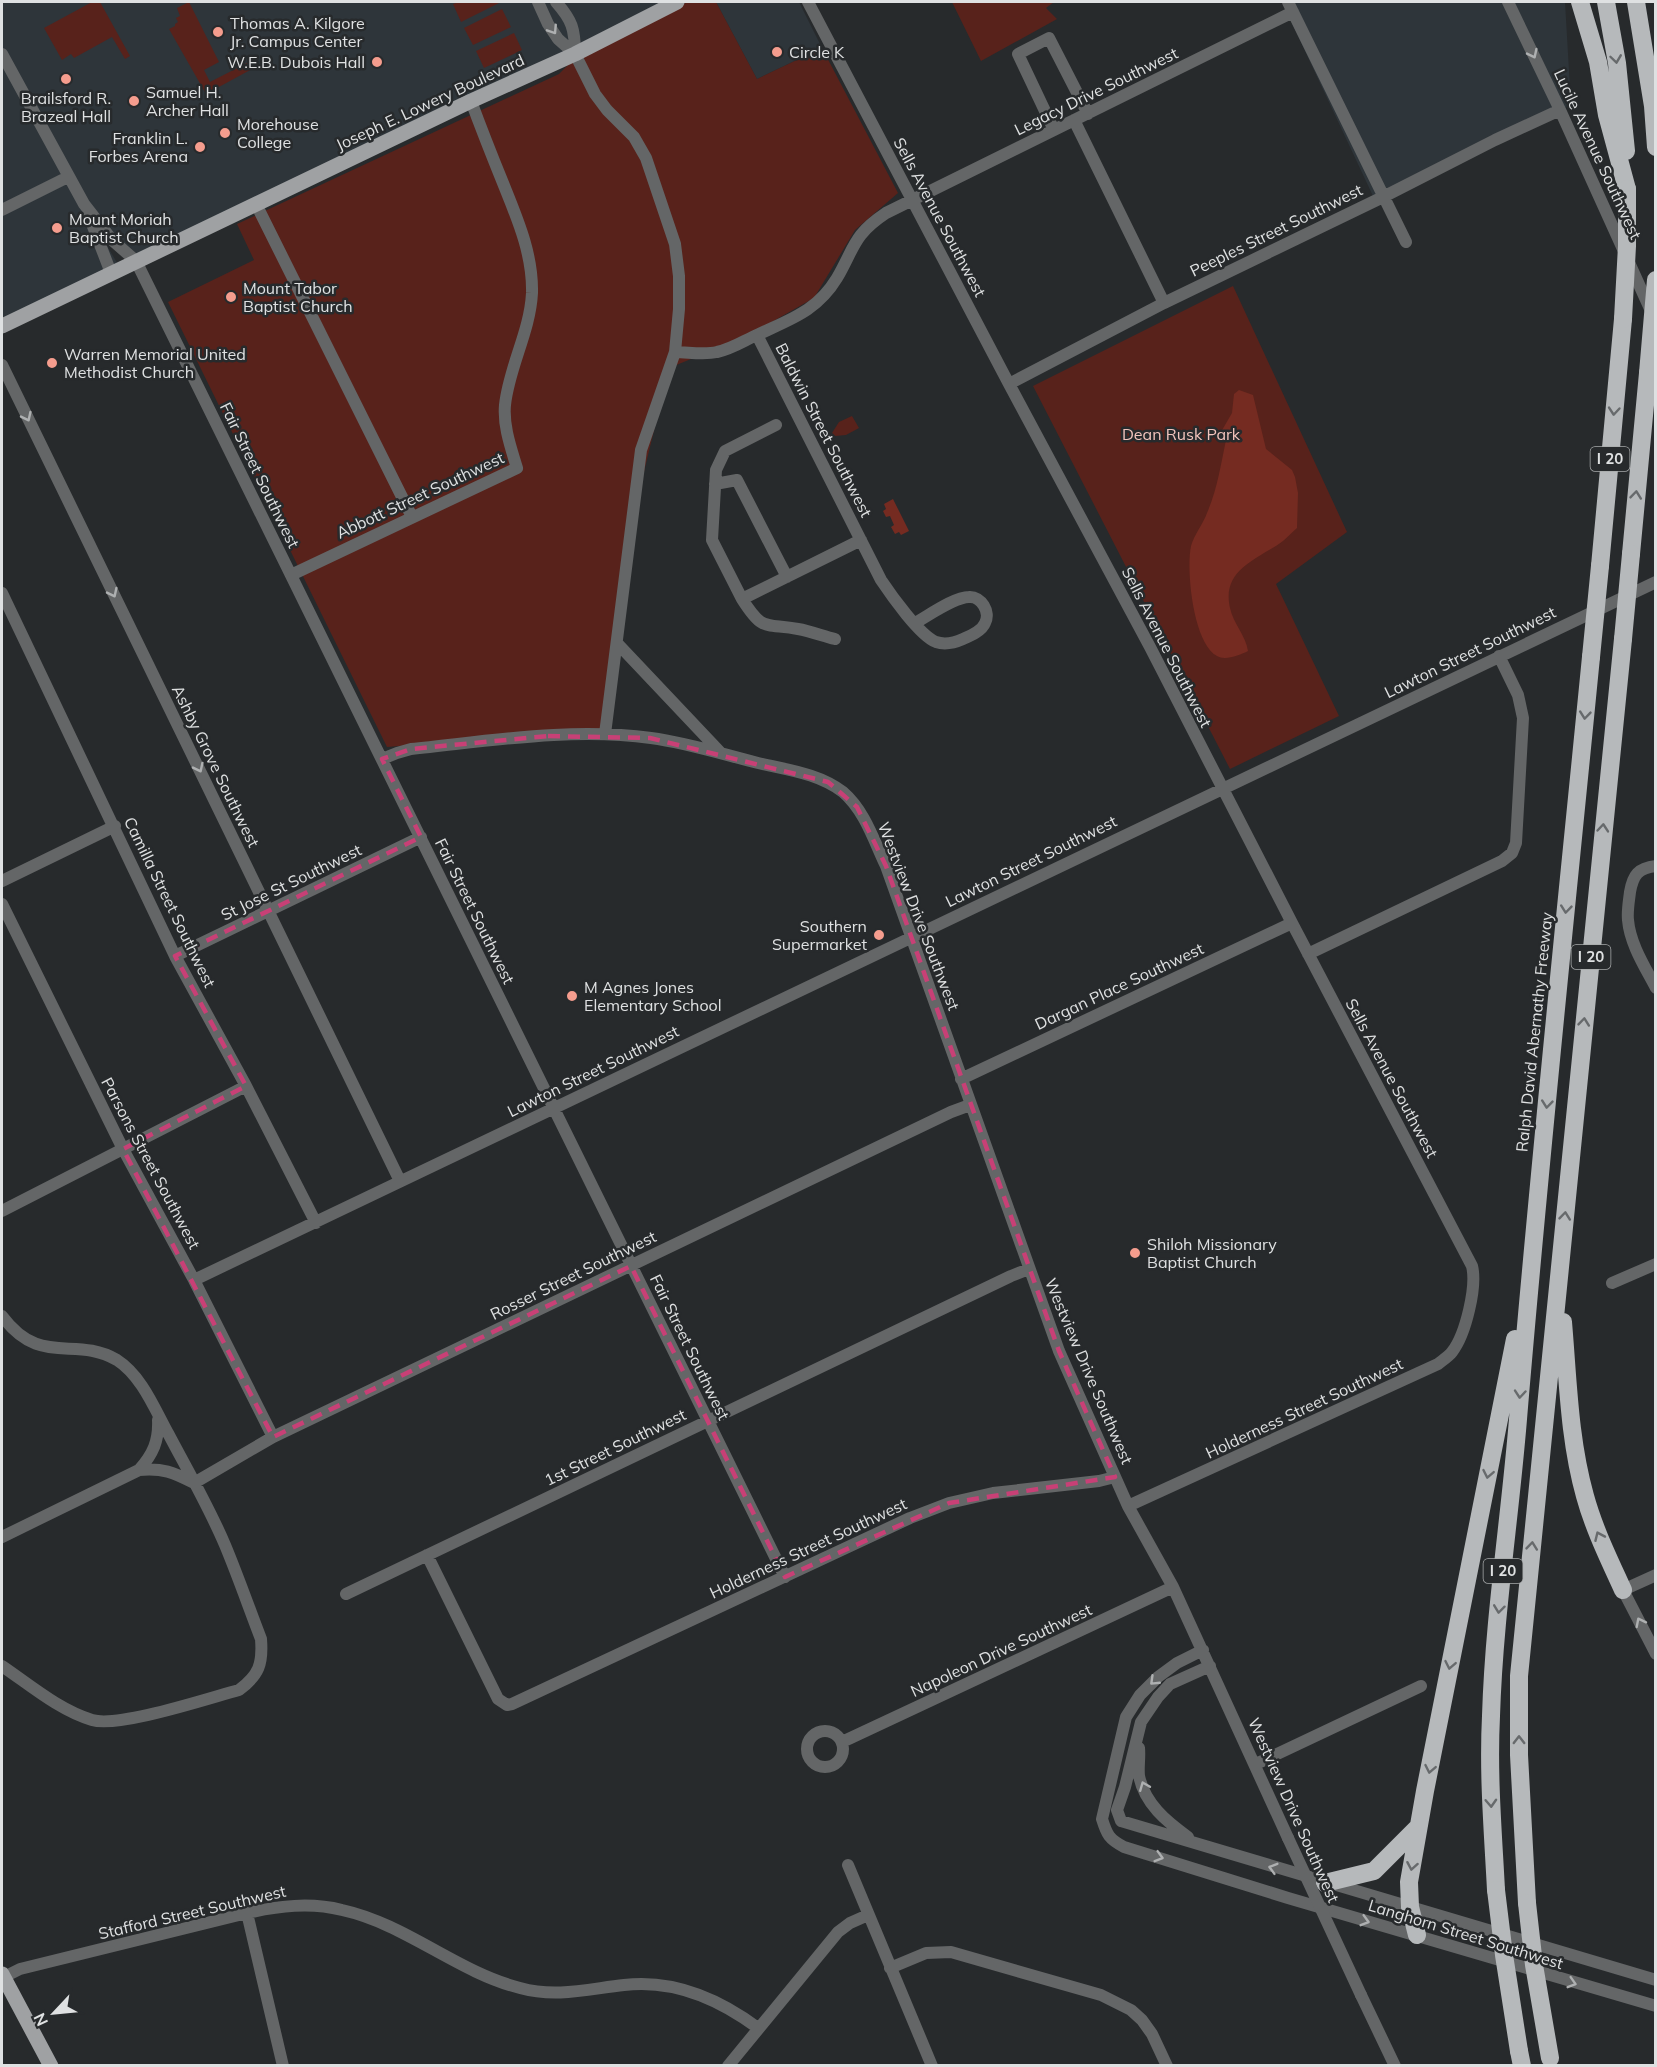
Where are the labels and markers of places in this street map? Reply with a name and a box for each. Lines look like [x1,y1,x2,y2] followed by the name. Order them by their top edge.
[230,13,365,51] place label: Thomas A. Kilgore Jr. Campus Center
[211,25,225,39] marker: Thomas A. Kilgore Jr. Campus Center
[789,42,845,62] place label: Circle K
[770,45,784,59] marker: Circle K
[227,52,365,72] place label: W.E.B. Dubois Hall
[370,55,384,69] marker: W.E.B. Dubois Hall
[59,72,73,86] marker: Brailsford R. Brazeal Hall
[146,82,229,120] place label: Samuel H. Archer Hall
[21,88,111,126] place label: Brailsford R. Brazeal Hall
[127,94,141,108] marker: Samuel H. Archer Hall
[237,114,319,152] place label: Morehouse College
[218,126,232,140] marker: Morehouse College
[89,128,188,166] place label: Franklin L. Forbes Arena
[193,140,207,154] marker: Franklin L. Forbes Arena
[69,209,179,247] place label: Mount Moriah Baptist Church
[50,221,64,235] marker: Mount Moriah Baptist Church
[243,278,353,316] place label: Mount Tabor Baptist Church
[224,290,238,304] marker: Mount Tabor Baptist Church
[64,344,246,382] place label: Warren Memorial United Methodist Church
[45,356,59,370] marker: Warren Memorial United Methodist Church
[772,916,867,954] place label: Southern Supermarket
[872,928,886,942] marker: Southern Supermarket
[584,977,722,1015] place label: M Agnes Jones Elementary School
[565,989,579,1003] marker: M Agnes Jones Elementary School
[1147,1234,1277,1272] place label: Shiloh Missionary Baptist Church
[1128,1246,1142,1260] marker: Shiloh Missionary Baptist Church

